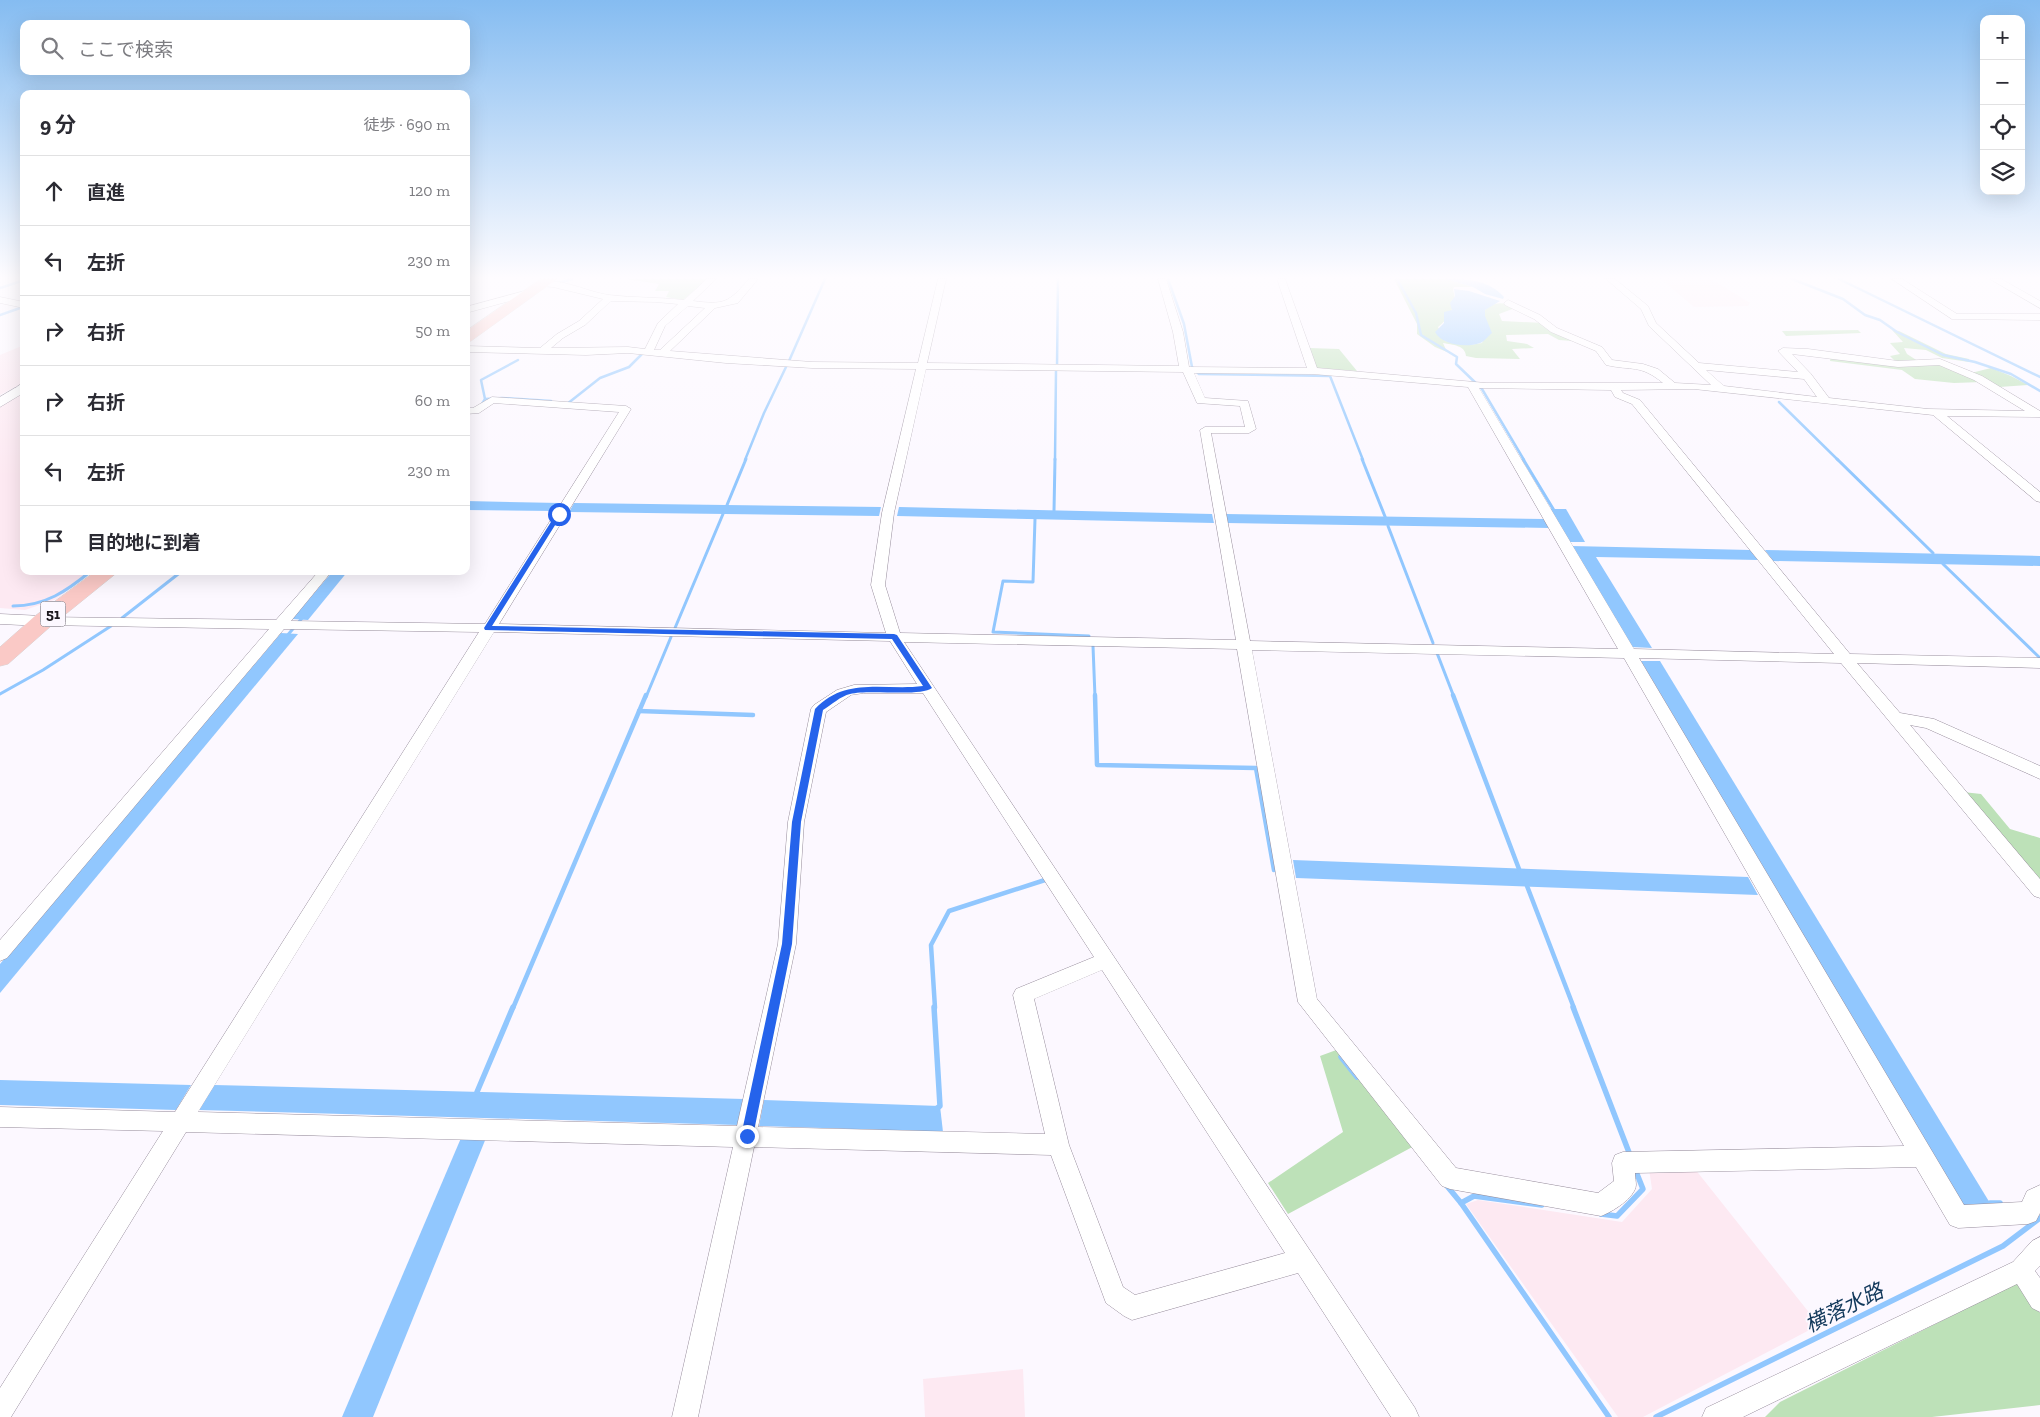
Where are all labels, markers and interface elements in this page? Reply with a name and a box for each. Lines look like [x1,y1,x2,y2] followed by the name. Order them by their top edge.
[1980,15,2025,195] map controls
[1980,15,2025,60] button: +
[20,20,470,75] search box
[38,34,66,62] icon: search
[78,38,173,61] text: ここで検索
[1980,60,2025,105] button: −
[1980,105,2025,150] button: locate
[40,112,76,137] text: 9 分
[364,115,450,134] text: 徒歩 · 690 m
[1980,150,2025,195] button: layers
[40,177,68,205] icon: ahead
[87,181,125,204] text: 直進
[409,181,450,200] text: 120 m
[40,247,68,275] icon: left
[87,251,125,274] text: 左折
[407,251,450,270] text: 230 m
[40,317,68,345] icon: right
[87,321,125,344] text: 右折
[415,321,450,340] text: 50 m
[40,387,68,415] icon: right
[87,391,125,414] text: 右折
[415,391,450,410] text: 60 m
[40,457,68,485] icon: left
[87,461,125,484] text: 左折
[407,461,450,480] text: 230 m
[548,503,571,526] route start
[40,527,68,555] icon: arrive
[87,531,201,554] text: 目的地に到着
[40,602,66,626] road number: 51
[736,1125,759,1148] route end
[1801,1277,1889,1337] water label: 横落水路

